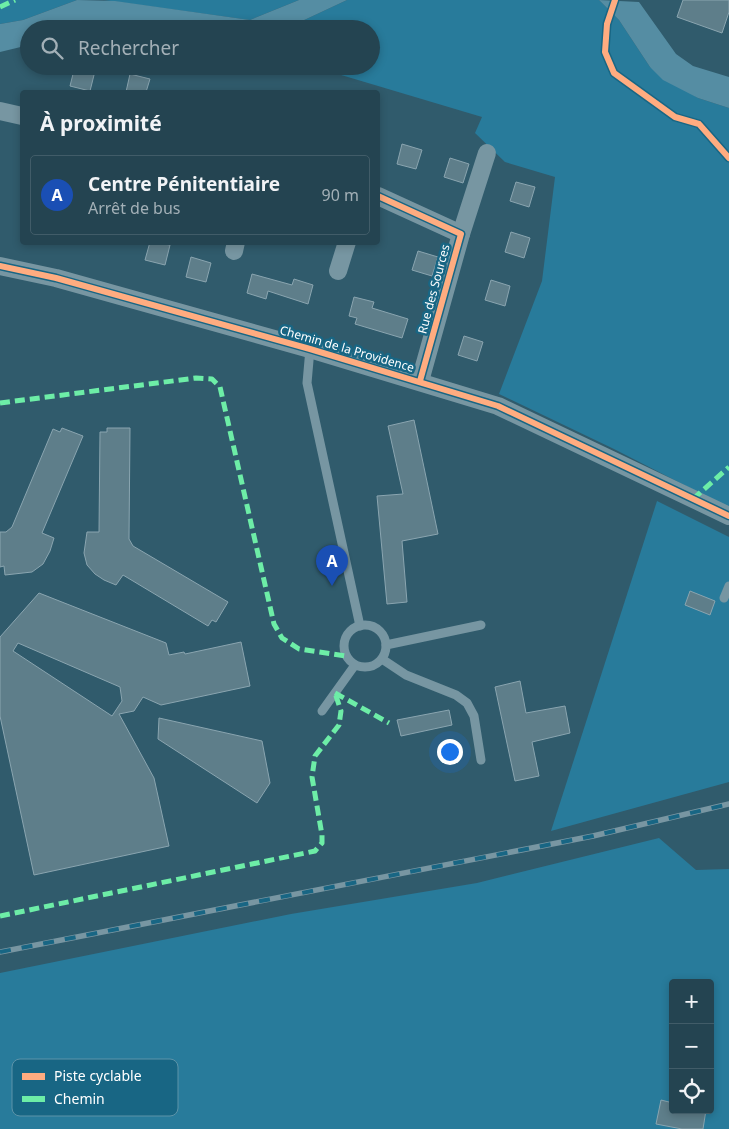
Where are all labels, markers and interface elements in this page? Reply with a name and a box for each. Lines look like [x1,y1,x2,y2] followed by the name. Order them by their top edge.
[20,20,380,75] search box
[38,34,66,62] icon: search
[78,35,179,61] text: Rechercher
[40,109,162,137] text: À proximité
[88,171,280,197] text: Centre Pénitentiaire
[51,184,63,206] text: A
[322,184,359,206] text: 90 m
[88,197,181,219] text: Arrêt de bus
[413,242,454,336] street label: Rue des Sources
[278,321,417,376] street label: Chemin de la Providence
[316,545,348,586] pin: A
[437,739,463,765] your location
[669,979,714,1114] map controls
[669,979,714,1024] button: +
[669,1024,714,1069] button: −
[12,1059,178,1116] legend
[54,1066,142,1085] text: Piste cyclable
[669,1069,714,1114] button: locate
[54,1089,105,1108] text: Chemin

